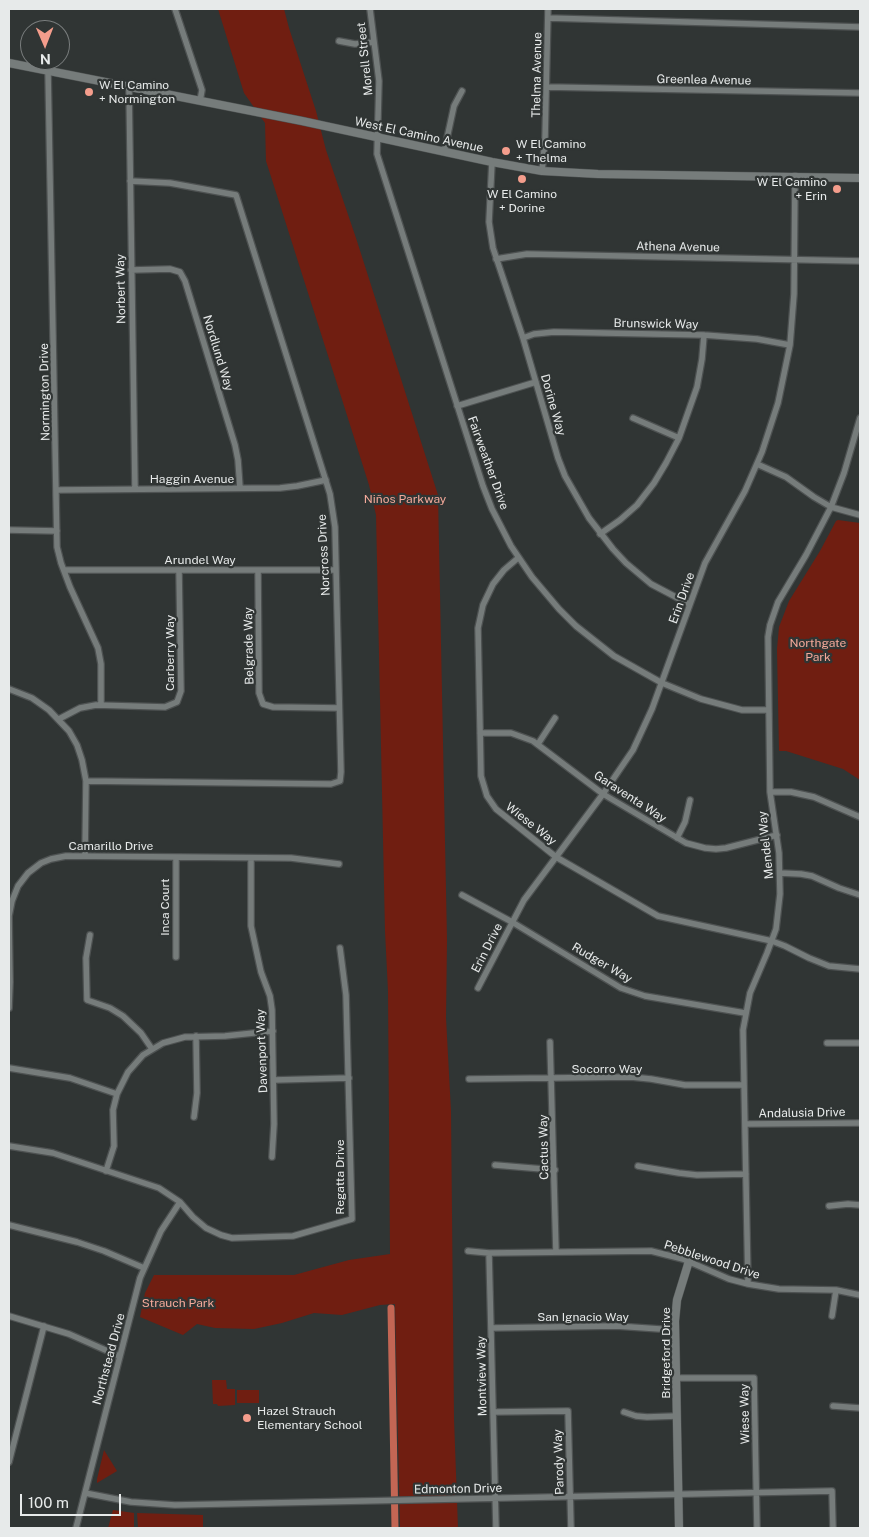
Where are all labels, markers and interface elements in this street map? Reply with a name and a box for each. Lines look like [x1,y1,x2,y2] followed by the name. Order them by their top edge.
[20,20,70,70] north arrow
[354,22,376,96] street label: Morell Street
[529,32,545,118] street label: Thelma Avenue
[40,51,51,67] text: N
[657,72,751,88] street label: Greenlea Avenue
[99,78,175,106] place label: W El Camino + Normington
[83,86,95,98] marker: W El Camino + Normington
[353,114,485,156] street label: West El Camino Avenue
[516,137,586,165] place label: W El Camino + Thelma
[500,145,512,157] marker: W El Camino + Thelma
[516,173,528,185] marker: W El Camino + Dorine
[757,175,827,203] place label: W El Camino + Erin
[831,183,843,195] marker: W El Camino + Erin
[487,187,557,215] place label: W El Camino + Dorine
[636,239,720,255] street label: Athena Avenue
[113,254,129,324] street label: Norbert Way
[200,313,236,393] street label: Nordlund Way
[613,316,699,332] street label: Brunswick Way
[37,343,53,441] street label: Normington Drive
[537,373,569,437] street label: Dorine Way
[464,414,512,512] street label: Fairweather Drive
[150,472,234,486] street label: Haggin Avenue
[364,492,446,506] park label: Niños Parkway
[315,514,333,596] street label: Norcross Drive
[164,553,236,567] street label: Arundel Way
[666,570,698,626] street label: Erin Drive
[241,607,257,685] street label: Belgrade Way
[163,615,177,691] street label: Carberry Way
[790,636,846,664] park label: Northgate Park
[591,768,669,826] street label: Garaventa Way
[503,800,559,848] street label: Wiese Way
[755,810,777,880] street label: Mendel Way
[69,839,153,853] street label: Camarillo Drive
[158,878,172,936] street label: Inca Court
[468,921,506,975] street label: Erin Drive
[569,940,635,986] street label: Rudger Way
[253,1009,271,1093] street label: Davenport Way
[572,1062,642,1076] street label: Socorro Way
[758,1105,846,1121] street label: Andalusia Drive
[536,1114,552,1180] street label: Cactus Way
[333,1139,347,1215] street label: Regatta Drive
[662,1238,762,1282] street label: Pebblewood Drive
[142,1296,214,1310] park label: Strauch Park
[659,1307,673,1399] street label: Bridgeford Drive
[537,1310,629,1324] street label: San Ignacio Way
[90,1312,128,1406] street label: Northstead Drive
[474,1336,490,1416] street label: Montview Way
[737,1384,753,1444] street label: Wiese Way
[257,1404,362,1432] place label: Hazel Strauch Elementary School
[241,1412,253,1424] marker: Hazel Strauch Elementary School
[551,1429,567,1495] street label: Parody Way
[414,1481,502,1497] street label: Edmonton Drive
[22,1484,124,1516] scale bar
[28,1494,69,1511] text: 100 m

